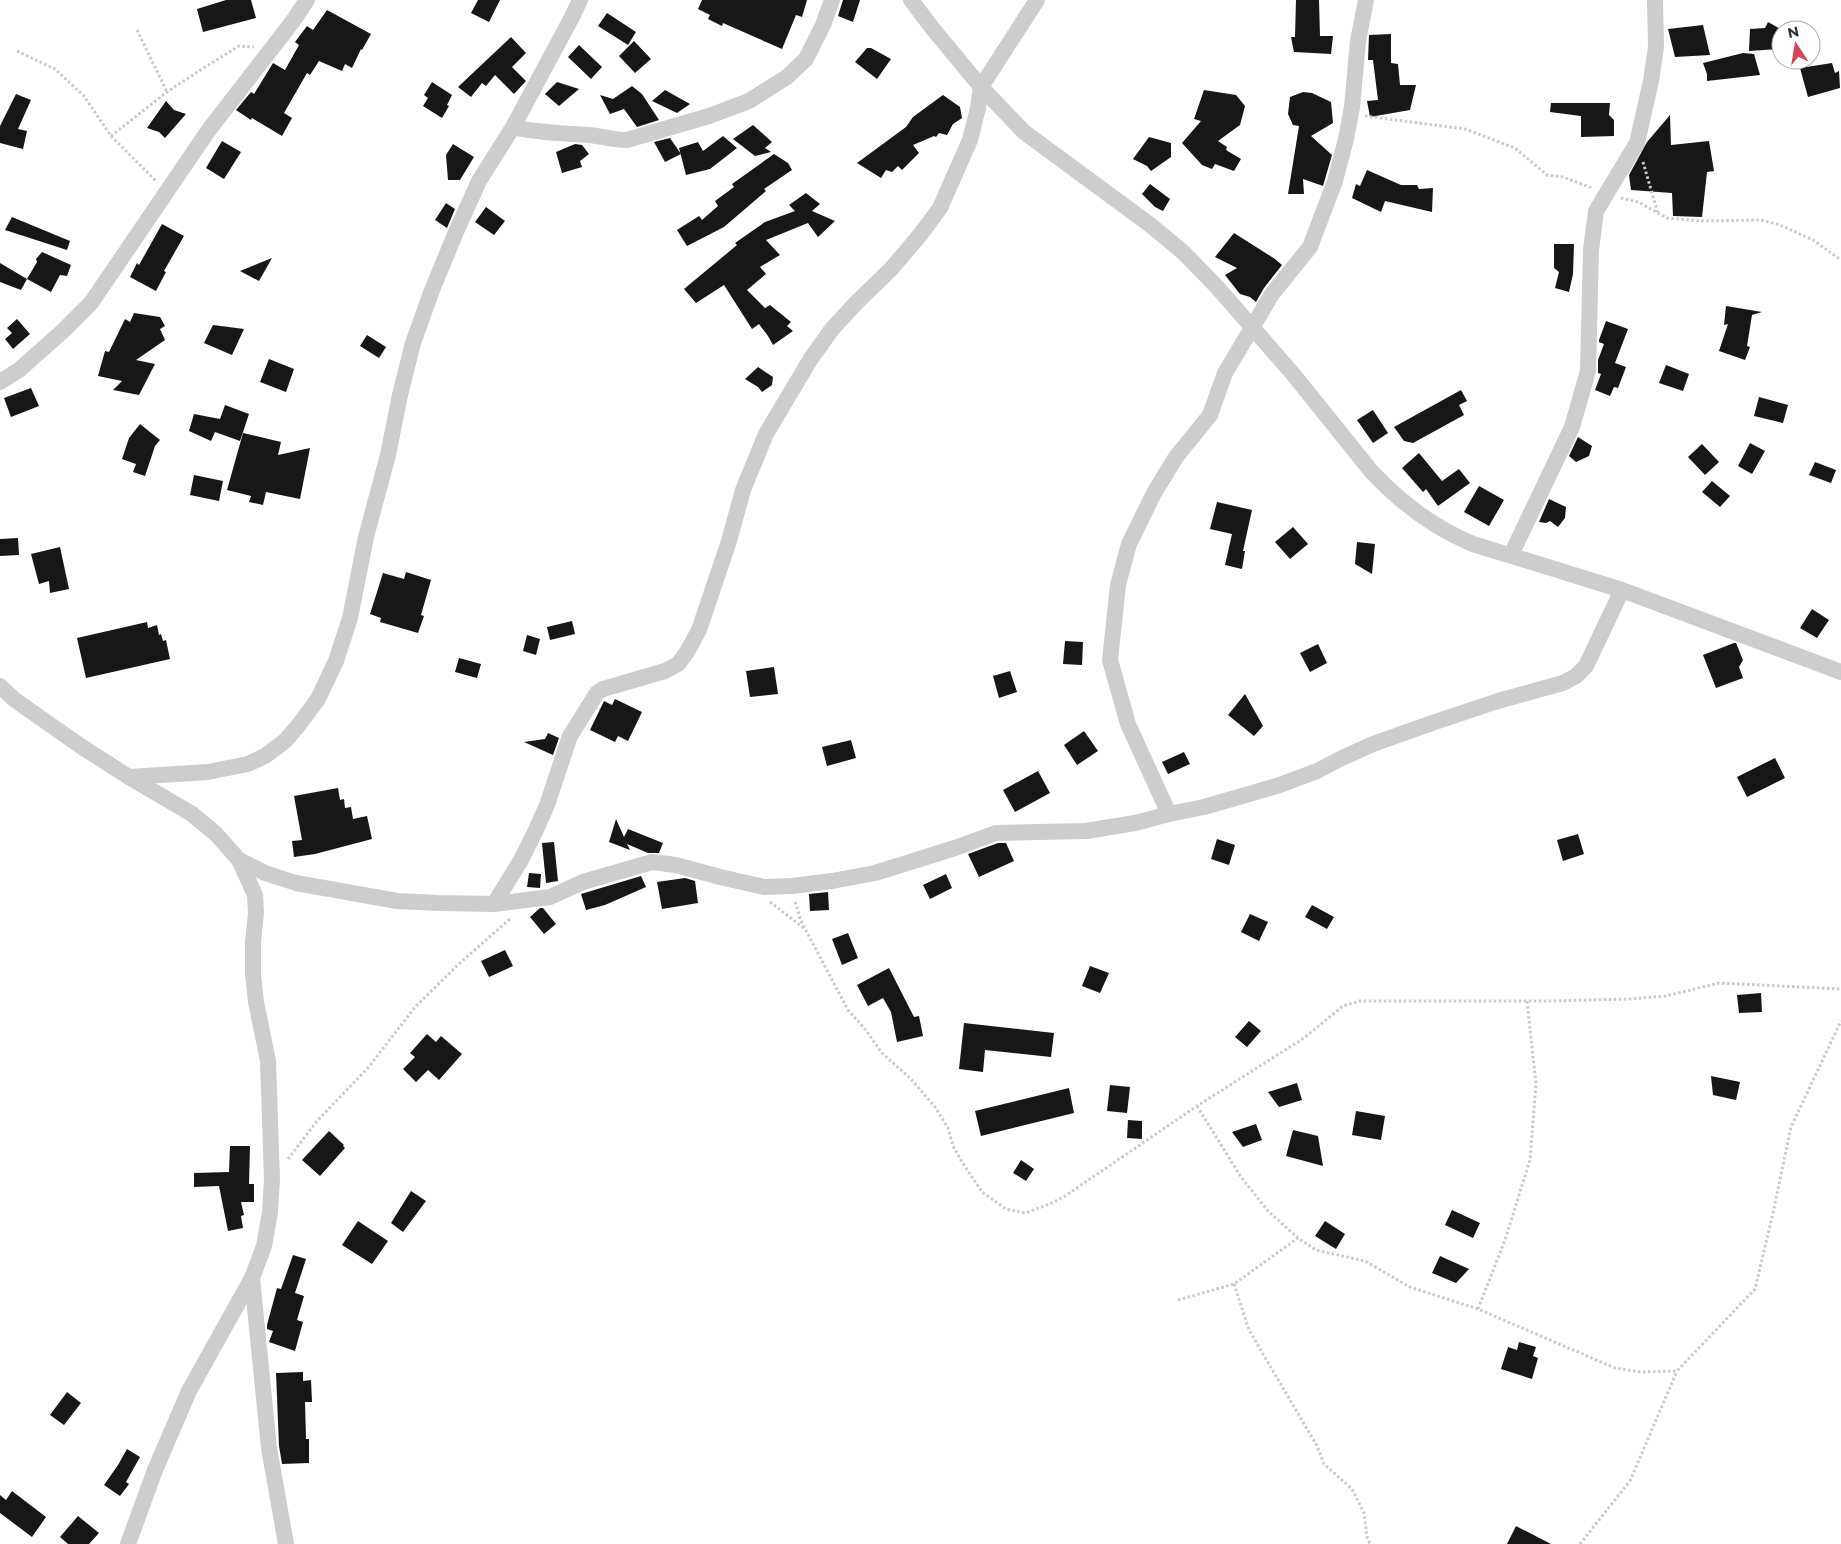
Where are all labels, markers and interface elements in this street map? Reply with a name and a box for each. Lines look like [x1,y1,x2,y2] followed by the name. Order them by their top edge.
[1771,20,1821,70] north arrow
[1786,22,1801,42] text: N

